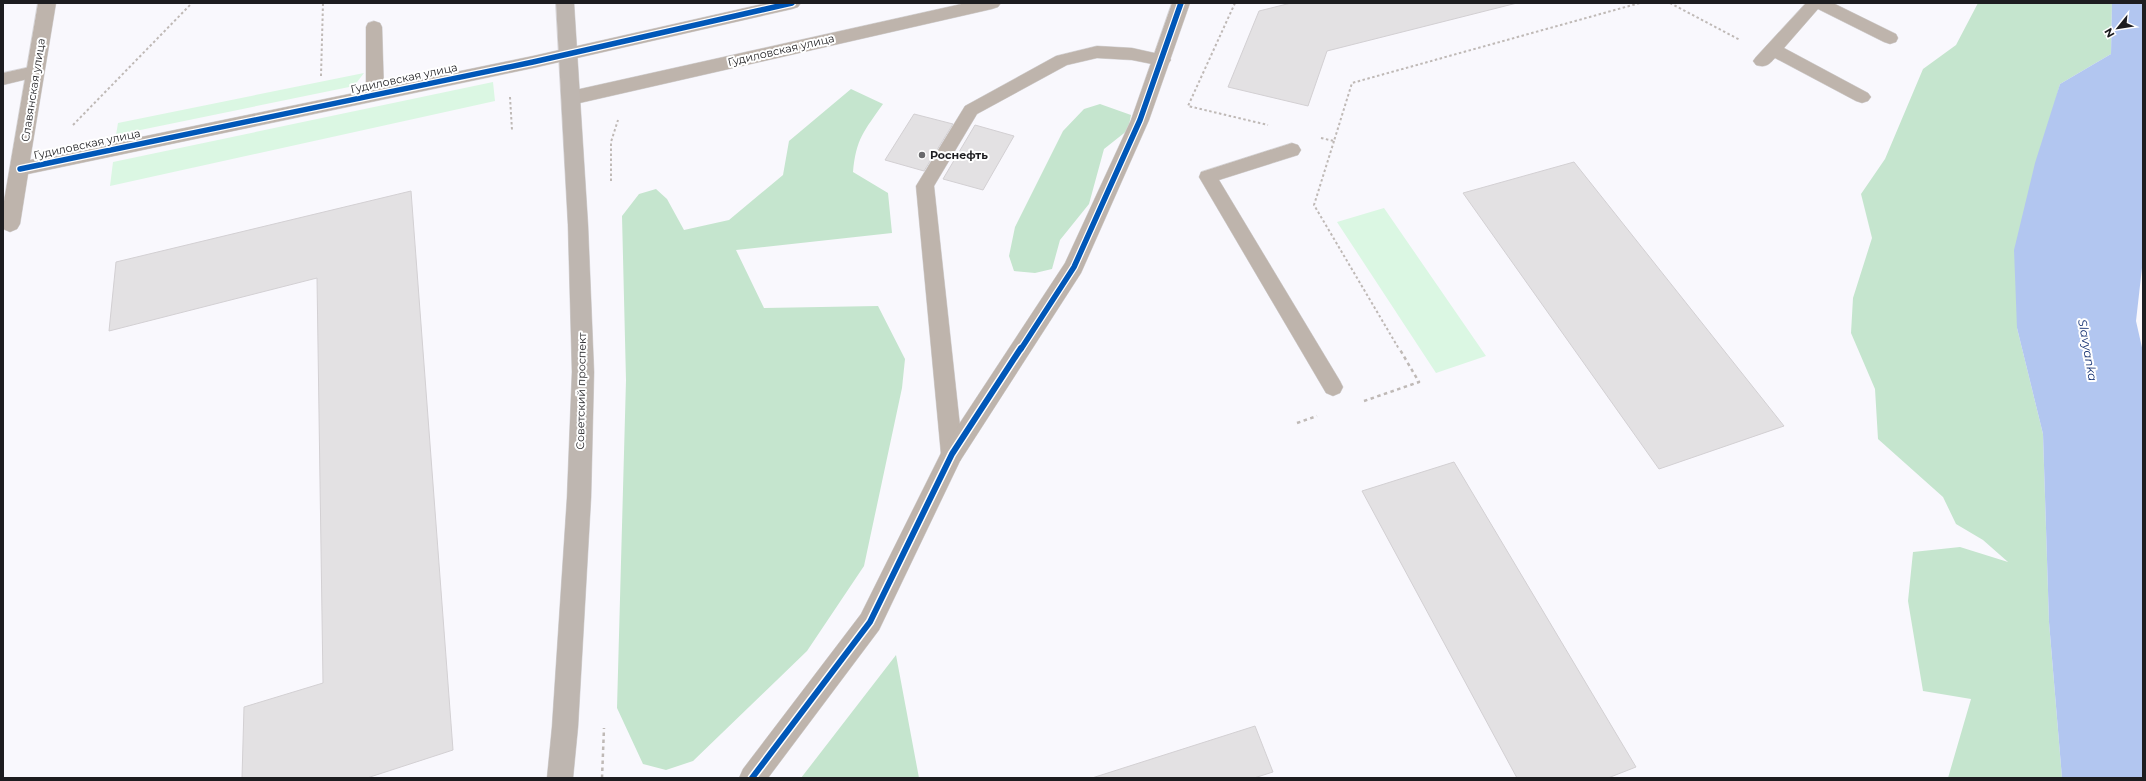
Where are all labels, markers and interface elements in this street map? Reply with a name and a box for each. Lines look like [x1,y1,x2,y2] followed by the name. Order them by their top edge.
[2098,8,2138,48] north arrow
[2101,26,2118,40] text: N
[726,31,836,69] street label: Гудиловская улица
[18,37,48,143] street label: Славянская улица
[349,60,459,96] street label: Гудиловская улица
[32,126,142,162] street label: Гудиловская улица
[930,148,988,162] place label: Роснефть
[917,150,927,160] marker: Роснефть
[2075,318,2101,382] water label: Slavyanka
[573,331,589,450] street label: Советский проспект

